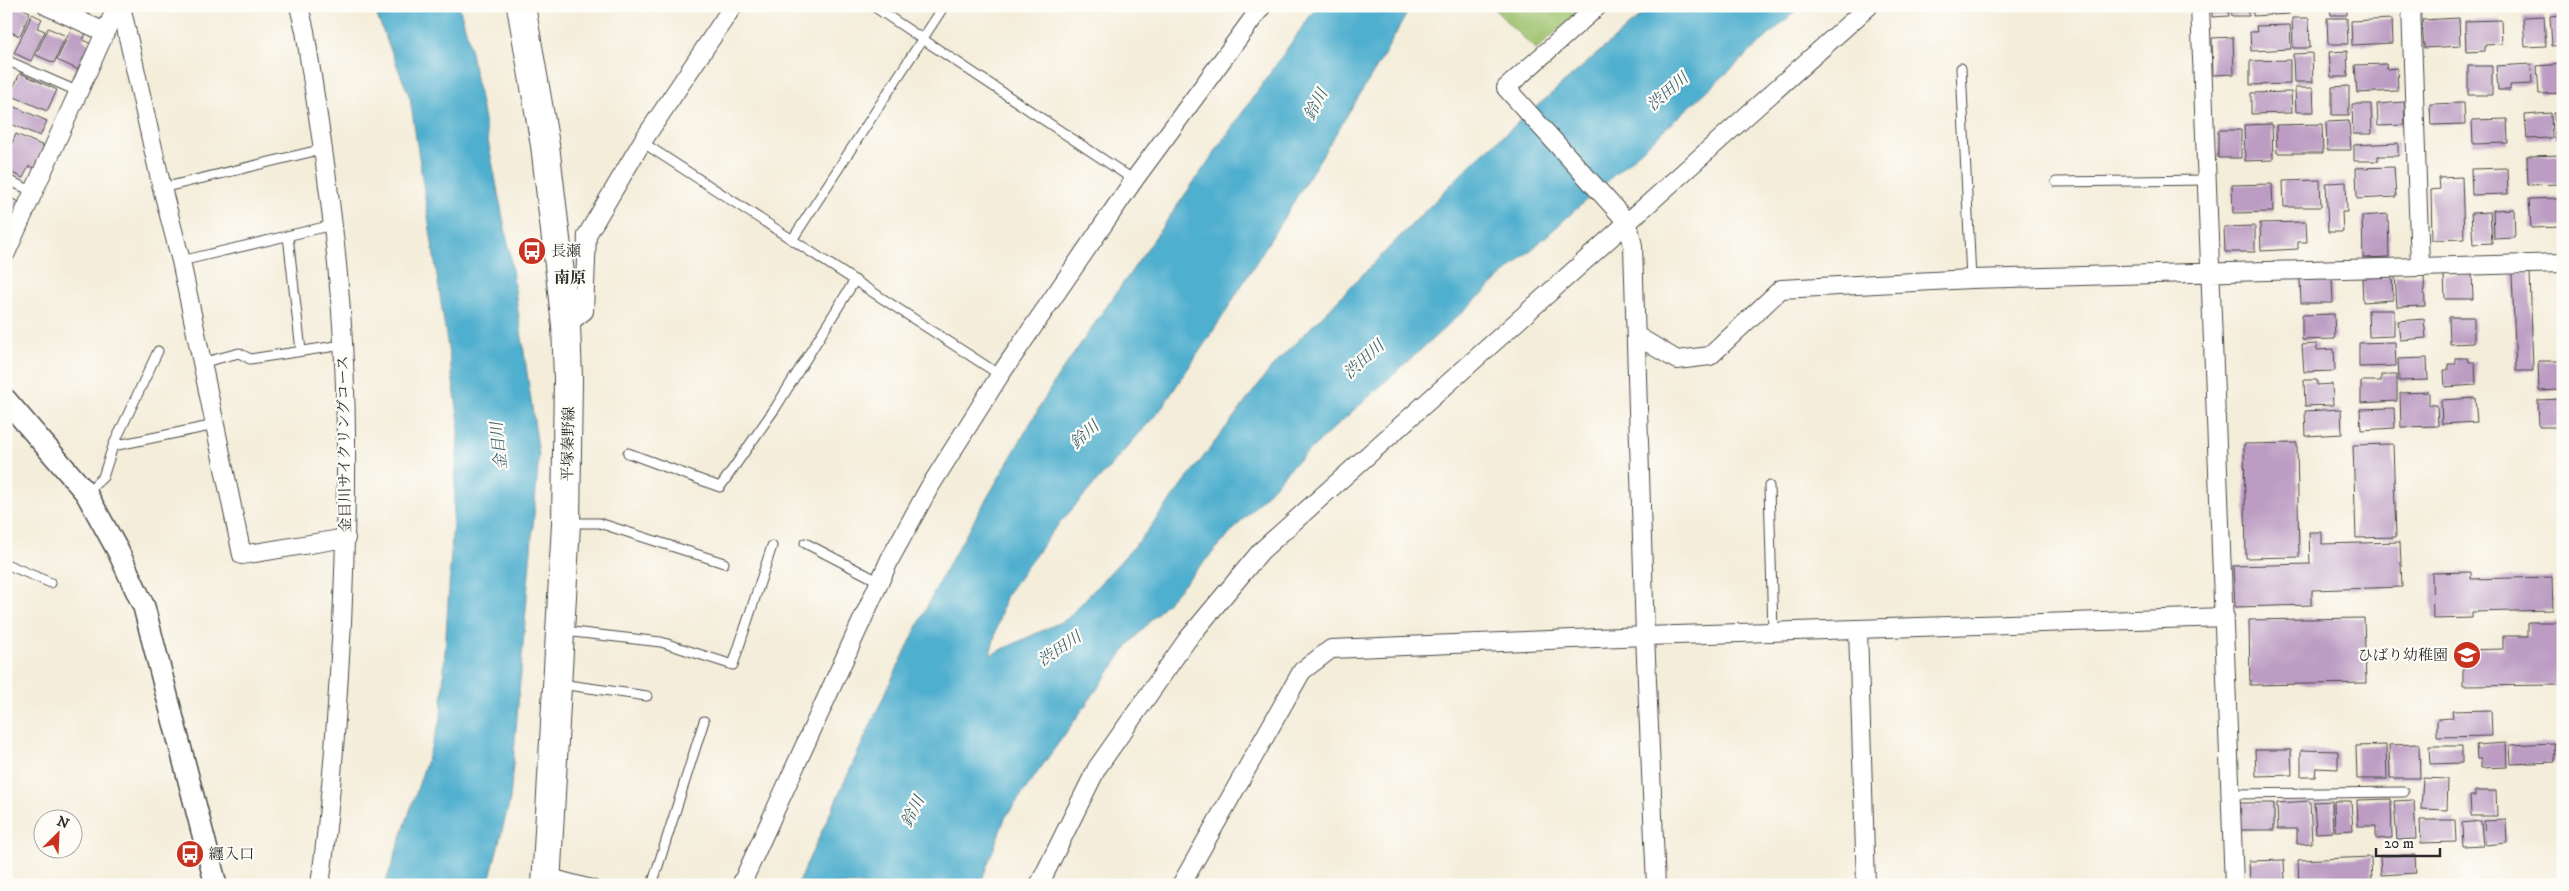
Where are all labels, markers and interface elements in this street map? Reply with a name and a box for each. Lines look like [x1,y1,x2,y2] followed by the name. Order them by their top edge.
[1643,67,1694,115] water label: 渋田川
[1300,84,1333,123] water label: 鈴川
[517,236,547,266] bus stop icon: 長瀬
[551,242,581,261] place label: 長瀬
[554,268,586,288] district label: 南原
[1339,335,1390,383] water label: 渋田川
[333,355,356,533] street label: 金目川サイクリングコース
[558,406,579,482] street label: 平塚秦野線
[1066,415,1105,453] water label: 鈴川
[486,419,511,471] water label: 金目川
[1034,626,1087,671] water label: 渋田川
[2452,640,2482,670] school or university icon: ひばり幼稚園
[2358,646,2448,665] place label: ひばり幼稚園
[897,791,930,830] water label: 鈴川
[32,808,82,858] north arrow
[54,812,72,834] text: N
[2376,826,2440,858] scale bar
[2384,834,2414,853] text: 20 m
[175,839,205,869] bus stop icon: 纒入口
[209,845,254,864] place label: 纒入口

